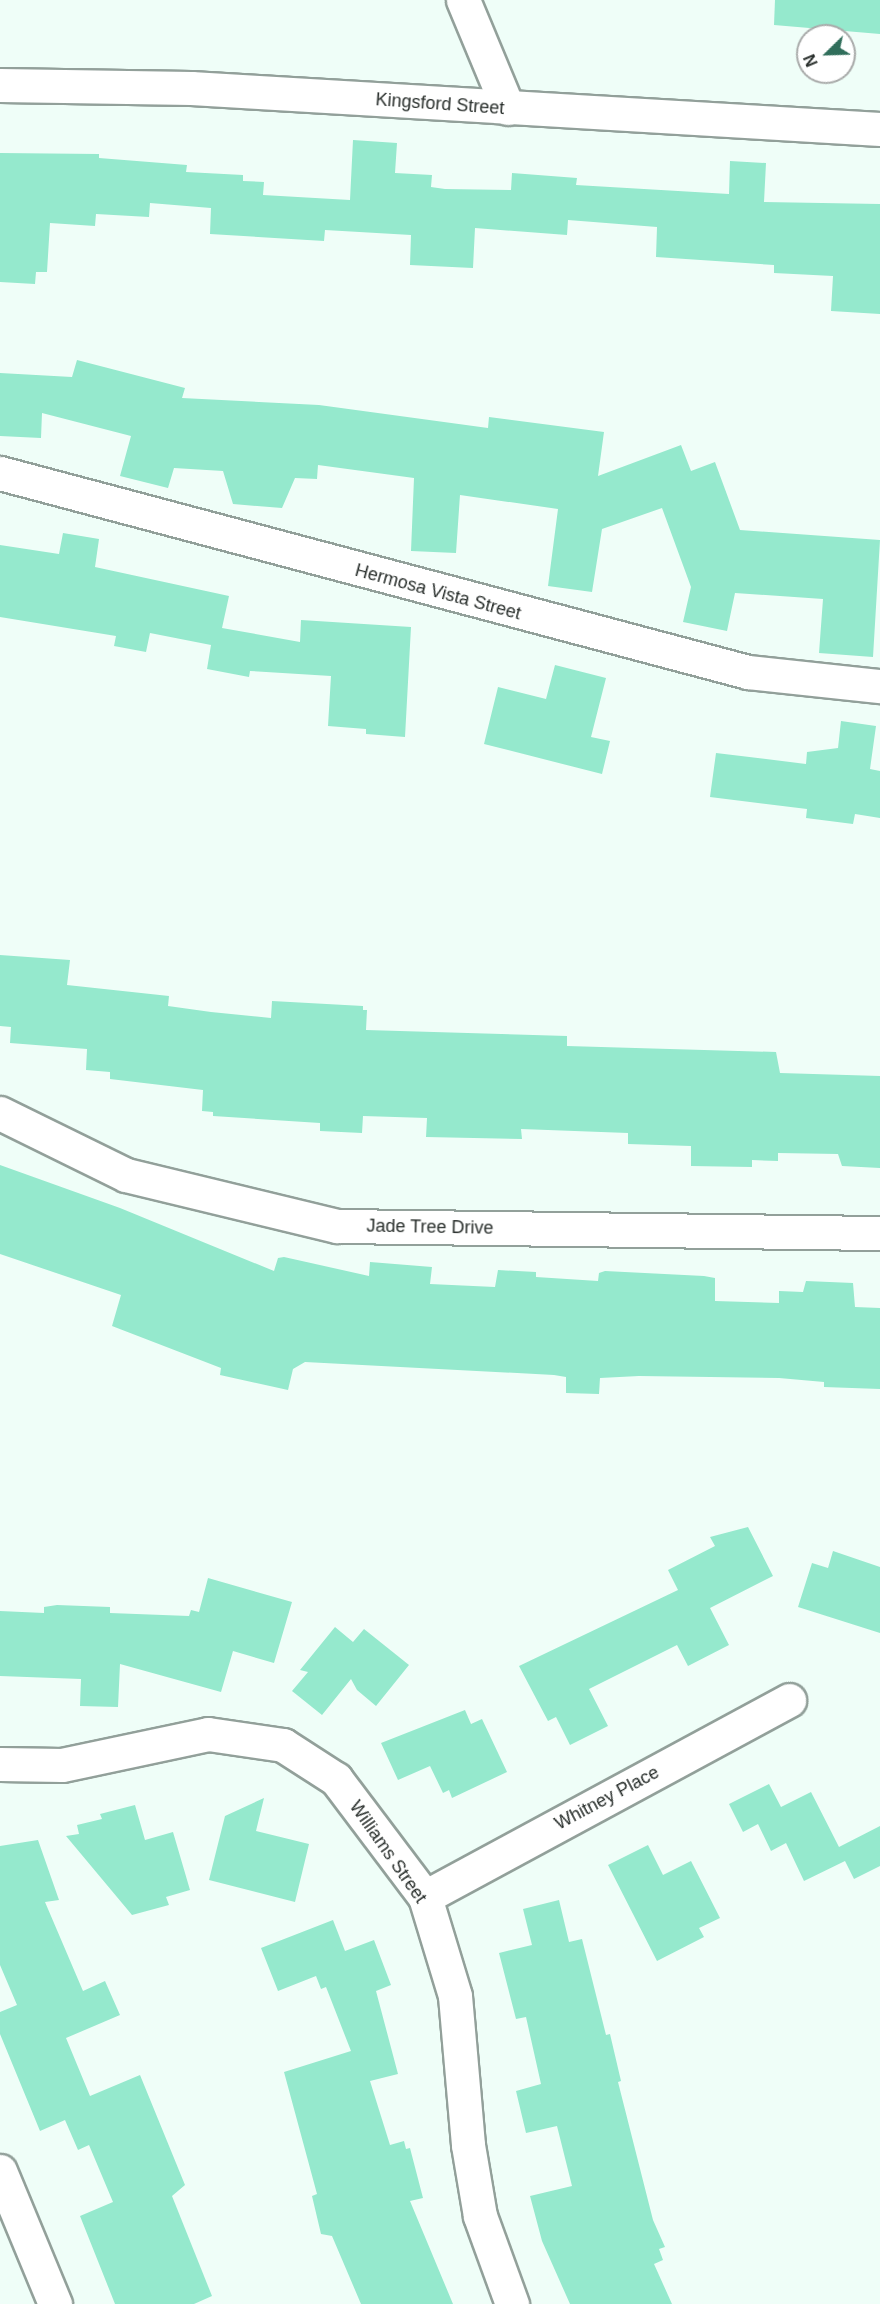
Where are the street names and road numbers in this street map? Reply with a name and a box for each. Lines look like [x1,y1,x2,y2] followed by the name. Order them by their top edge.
[375,89,505,119] street label: Kingsford Street
[353,559,523,625] street label: Hermosa Vista Street
[366,1215,494,1239] street label: Jade Tree Drive
[551,1761,663,1835] street label: Whitney Place
[345,1797,431,1907] street label: Williams Street

